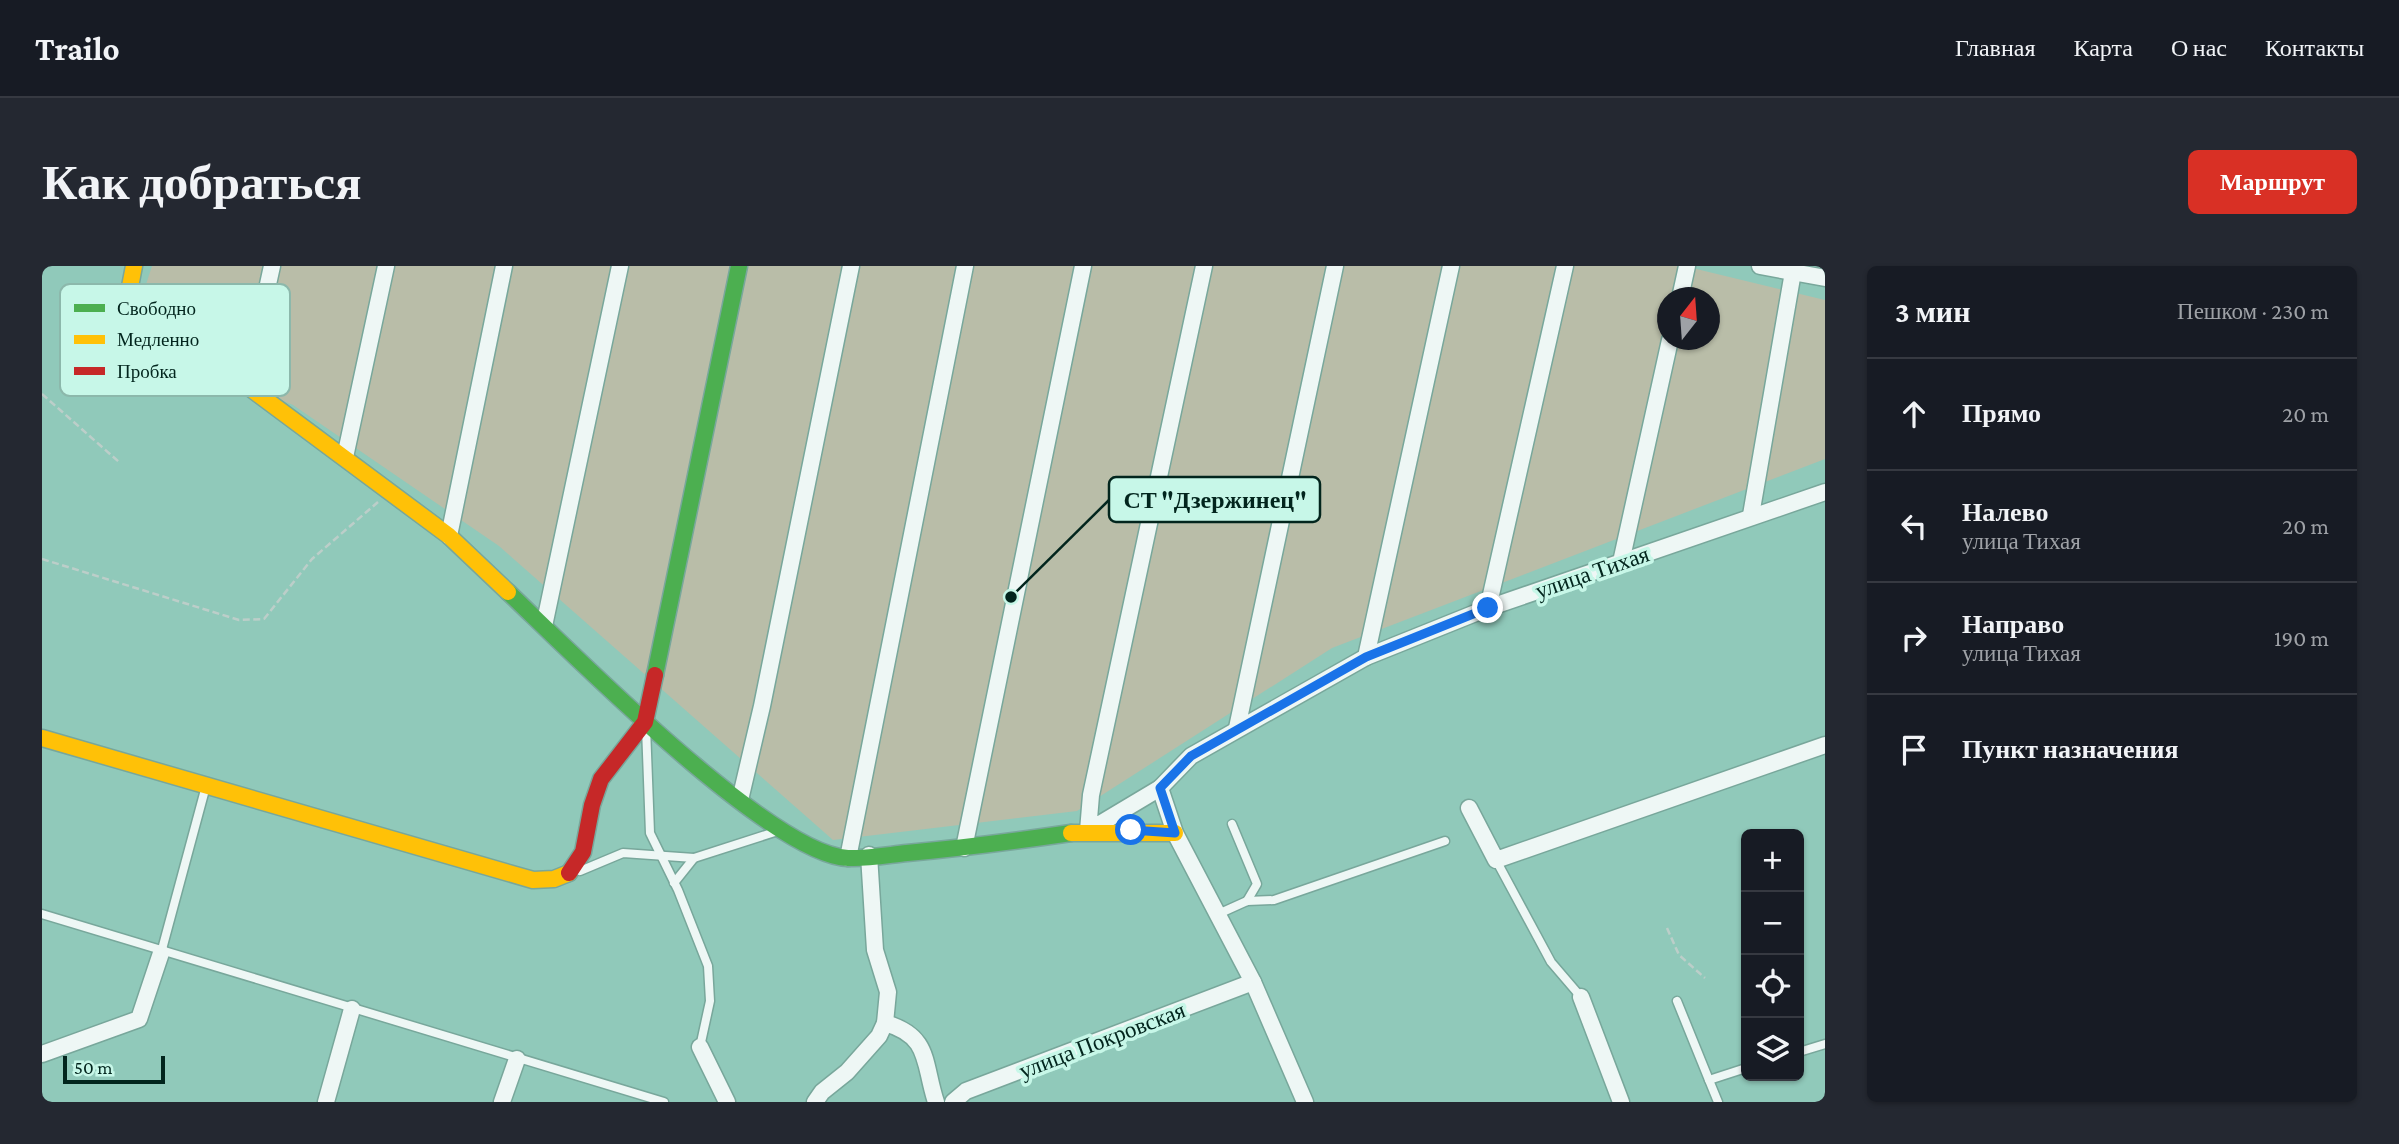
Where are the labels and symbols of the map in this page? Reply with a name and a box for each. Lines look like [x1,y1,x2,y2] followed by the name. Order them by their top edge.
[60,284,290,396] legend
[1657,287,1720,350] north arrow
[117,298,196,319] text: Свободно
[117,329,199,350] text: Медленно
[117,361,177,382] text: Пробка
[1109,477,1320,522] callout: СТ "Дзержинец"
[1123,486,1307,513] text: СТ "Дзержинец"
[1532,540,1653,604] street label: улица Тихая
[1472,592,1503,623] route end
[1115,814,1146,845] route start
[1015,996,1189,1084] street label: улица Покровская
[63,1053,164,1085] scale bar

